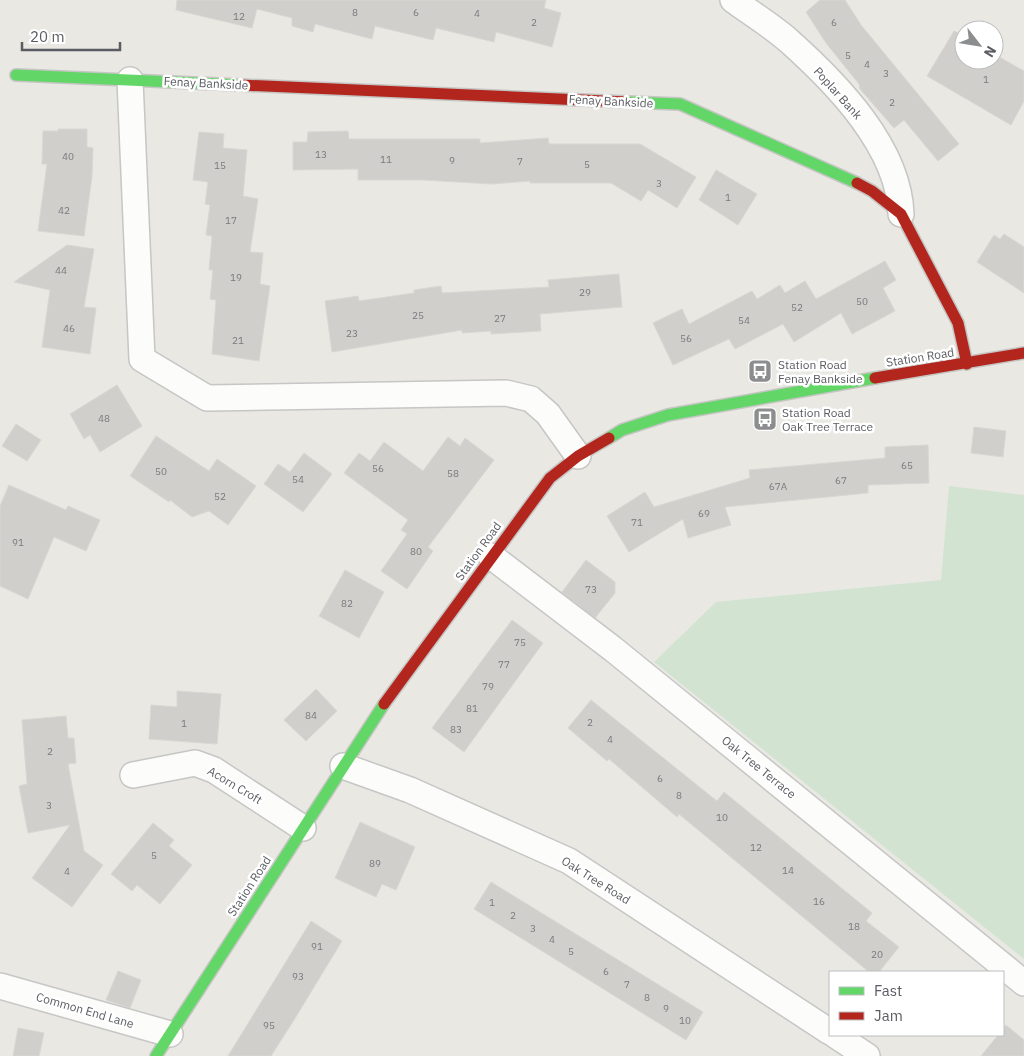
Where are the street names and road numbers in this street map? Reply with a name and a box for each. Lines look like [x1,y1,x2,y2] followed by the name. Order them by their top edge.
[811,64,866,123] street label: Poplar Bank
[163,73,249,93] street label: Fenay Bankside
[568,91,654,111] street label: Fenay Bankside
[885,344,955,370] street label: Station Road
[452,519,504,583] street label: Station Road
[719,732,799,802] street label: Oak Tree Terrace
[205,763,265,807] street label: Acorn Croft
[224,853,274,919] street label: Station Road
[559,853,633,907] street label: Oak Tree Road
[34,989,136,1031] street label: Common End Lane

